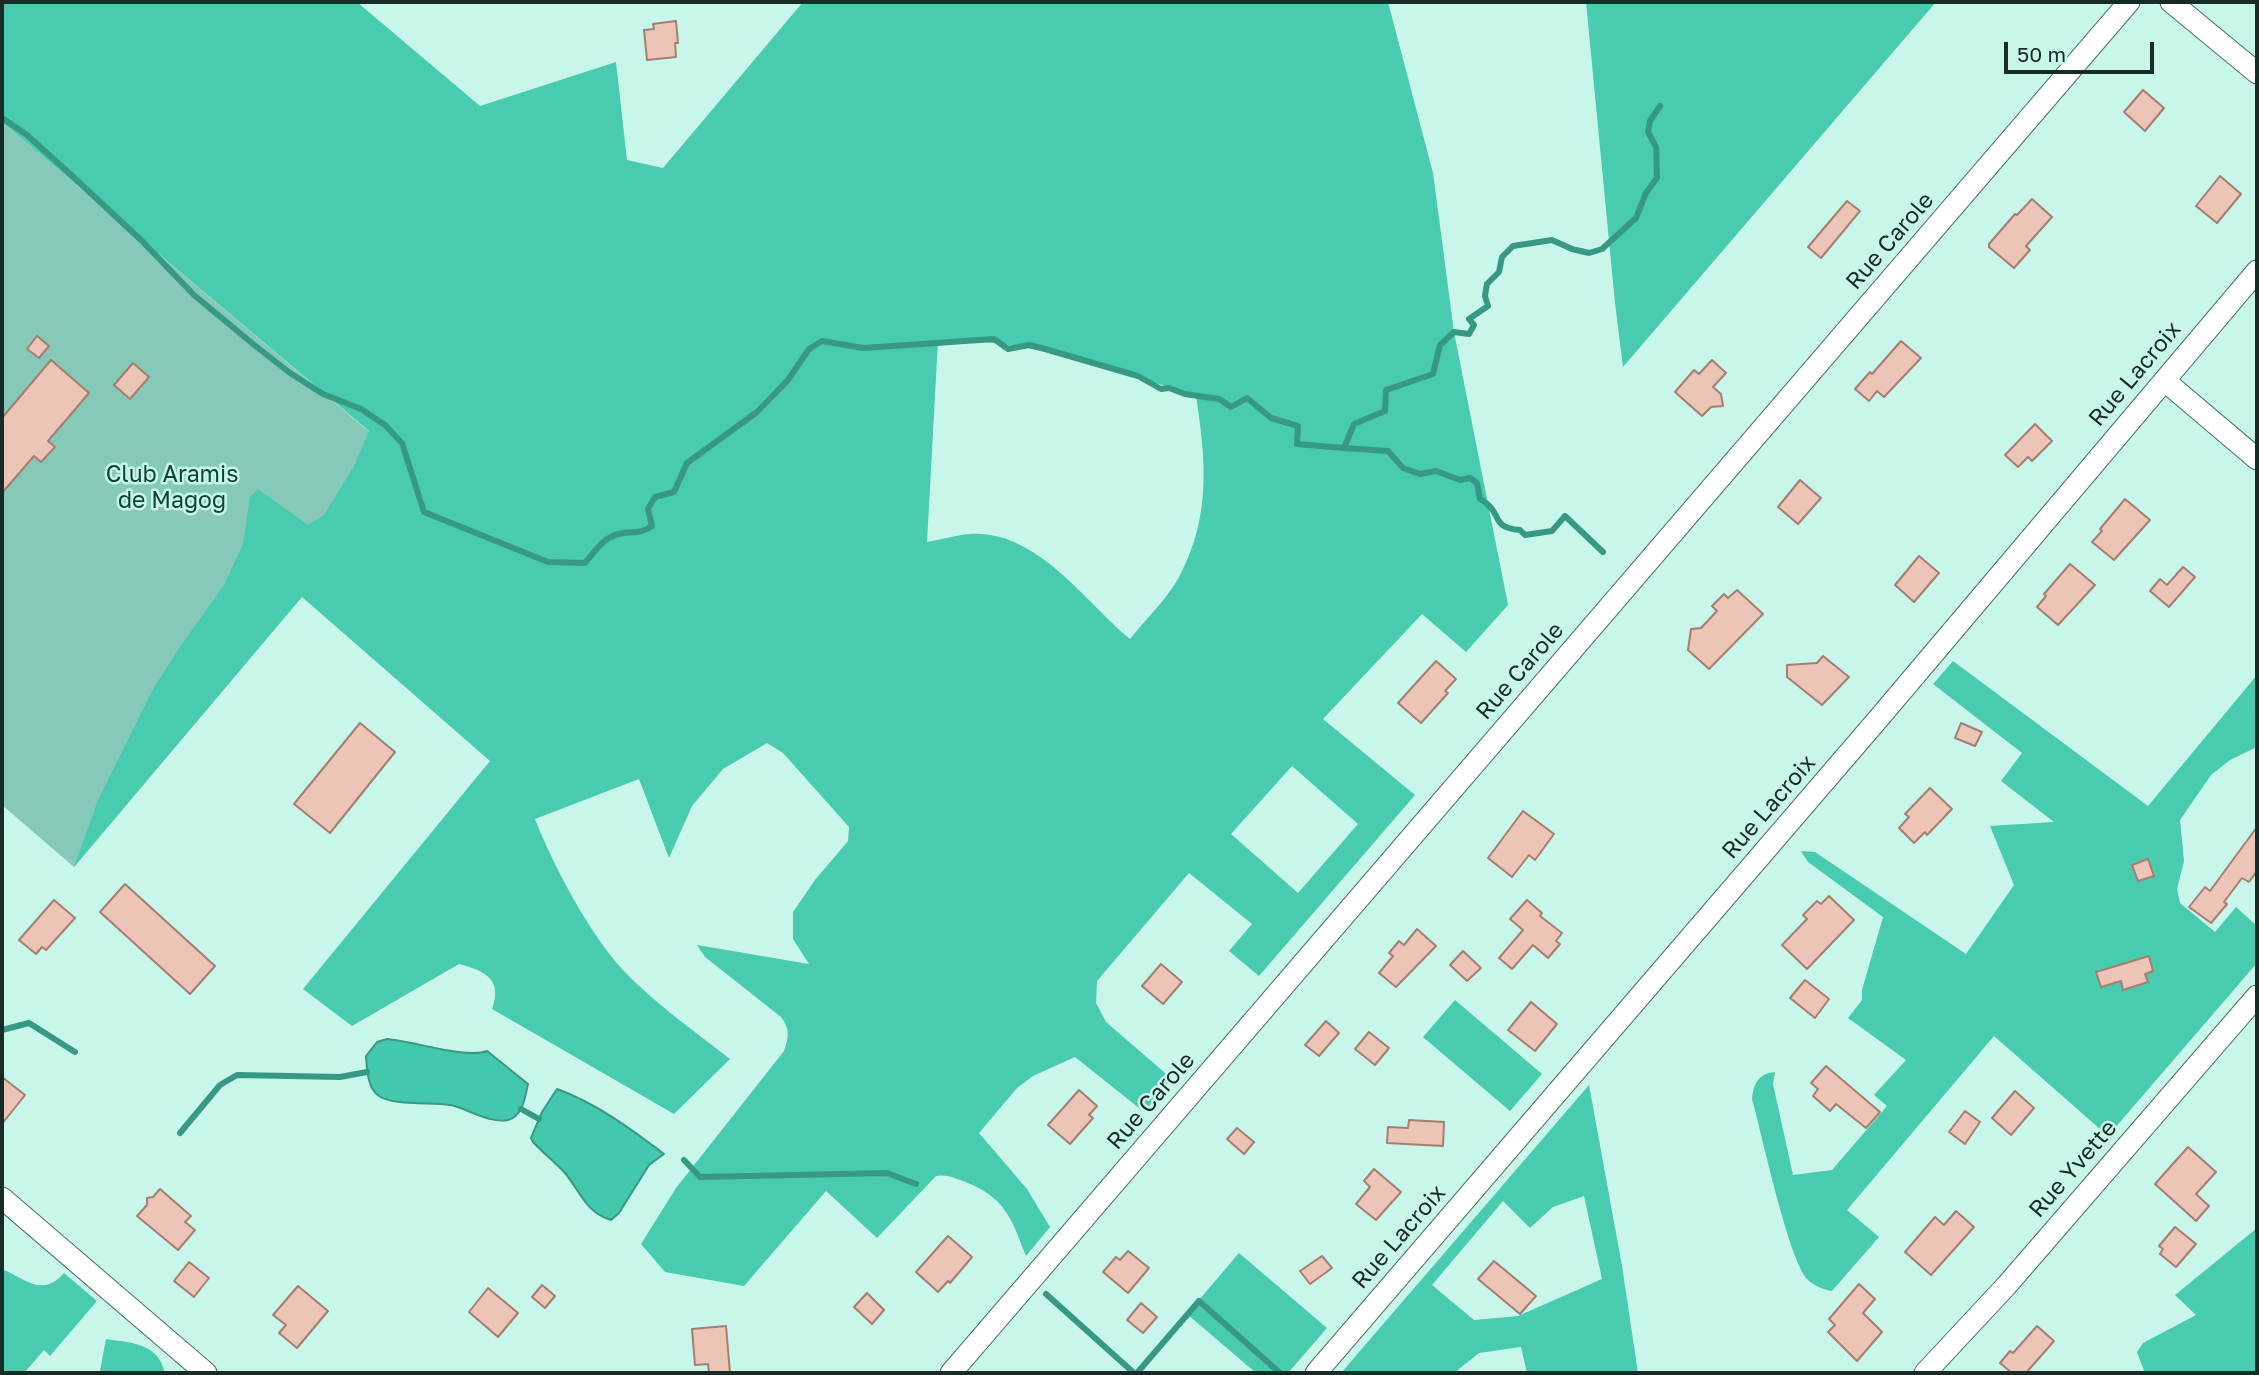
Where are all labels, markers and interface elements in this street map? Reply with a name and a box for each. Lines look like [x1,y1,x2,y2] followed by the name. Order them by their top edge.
[2007,28,2158,72] scale bar
[2017,41,2066,67] text: 50 m
[1840,187,1940,295] street label: Rue Carole
[2083,316,2187,432] street label: Rue Lacroix
[106,461,238,515] park label: Club Aramis de Magog
[1470,617,1570,725] street label: Rue Carole
[1716,749,1822,865] street label: Rue Lacroix
[1101,1047,1201,1155] street label: Rue Carole
[2023,1115,2123,1223] street label: Rue Yvette
[1346,1179,1452,1295] street label: Rue Lacroix

